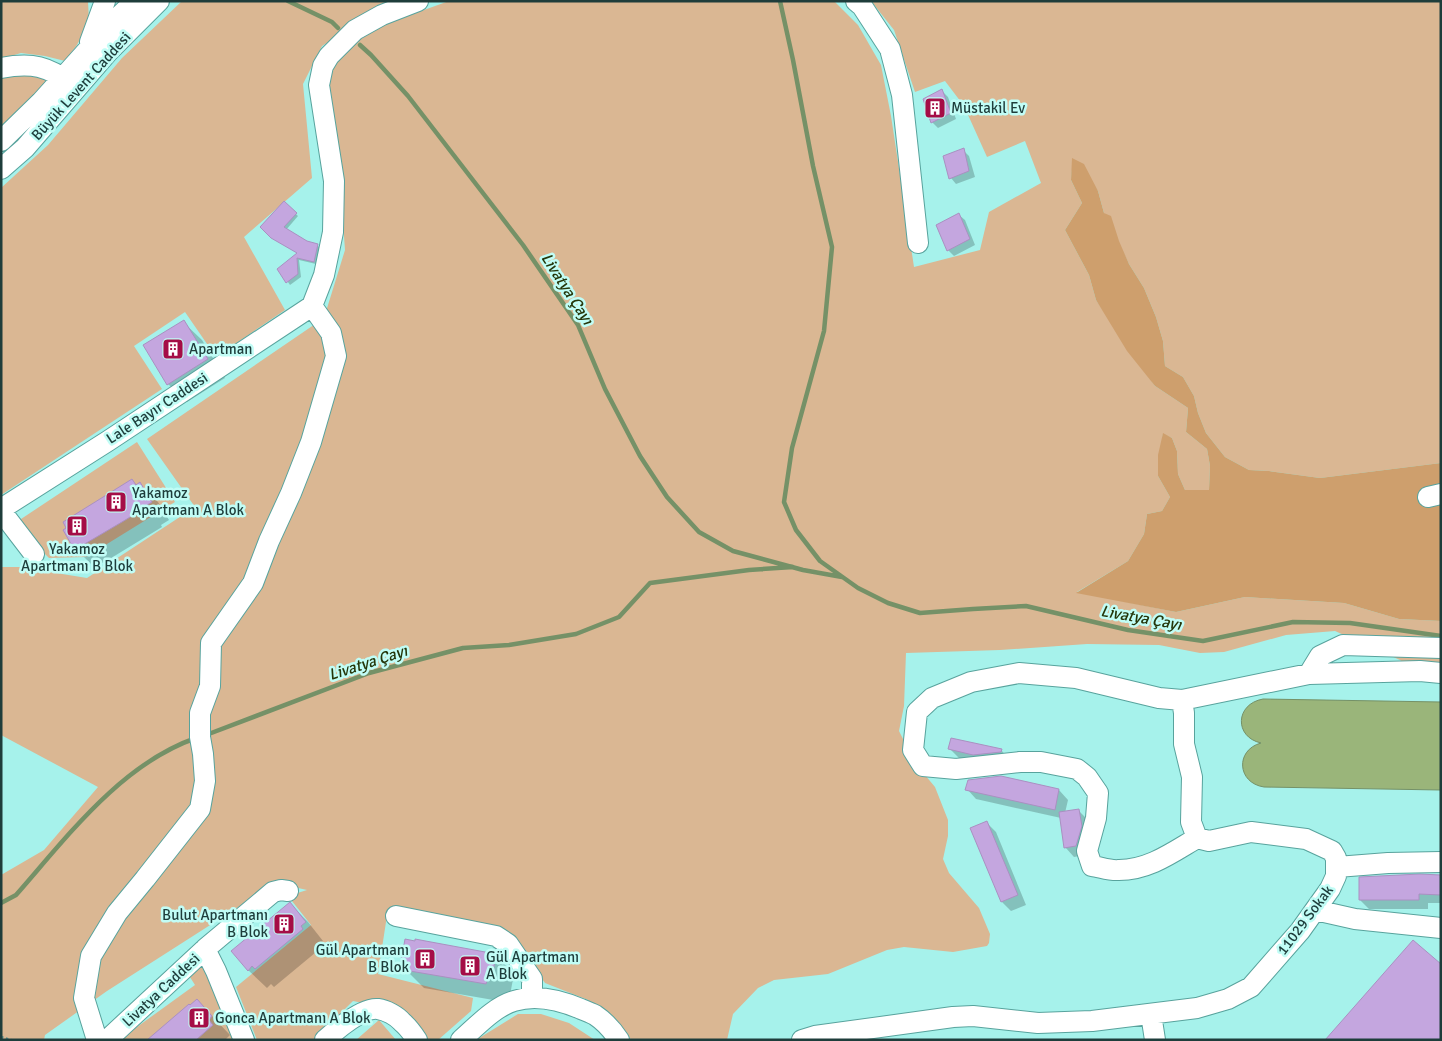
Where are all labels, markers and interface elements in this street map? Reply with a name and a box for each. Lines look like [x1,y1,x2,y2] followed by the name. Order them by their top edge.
[28,28,134,144] street label: Büyük Levent Caddesi
[923,96,947,120] building icon: Müstakil Ev
[951,99,1025,117] place label: Müstakil Ev
[536,249,598,329] water label: Livatya Çayı
[161,337,185,361] building icon: Apartman
[189,340,253,358] place label: Apartman
[103,368,211,448] street label: Lale Bayır Caddesi
[132,484,245,519] place label: Yakamoz Apartmanı A Blok
[104,490,128,514] building icon: Yakamoz Apartmanı A Blok
[65,514,89,538] building icon: Yakamoz Apartmanı B Blok
[21,540,133,575] place label: Yakamoz Apartmanı B Blok
[1099,601,1183,635] water label: Livatya Çayı
[326,641,410,685] water label: Livatya Çayı
[1273,881,1337,958] street label: 11029 Sokak
[162,906,268,941] place label: Bulut Apartmanı B Blok
[272,912,296,936] building icon: Bulut Apartmanı B Blok
[316,941,409,976] place label: Gül Apartmanı B Blok
[413,947,437,971] building icon: Gül Apartmanı B Blok
[486,948,579,983] place label: Gül Apartmanı A Blok
[119,950,203,1030] street label: Livatya Caddesi
[458,954,482,978] building icon: Gül Apartmanı A Blok
[187,1006,211,1030] building icon: Gonca Apartmanı A Blok
[215,1009,371,1027] place label: Gonca Apartmanı A Blok

